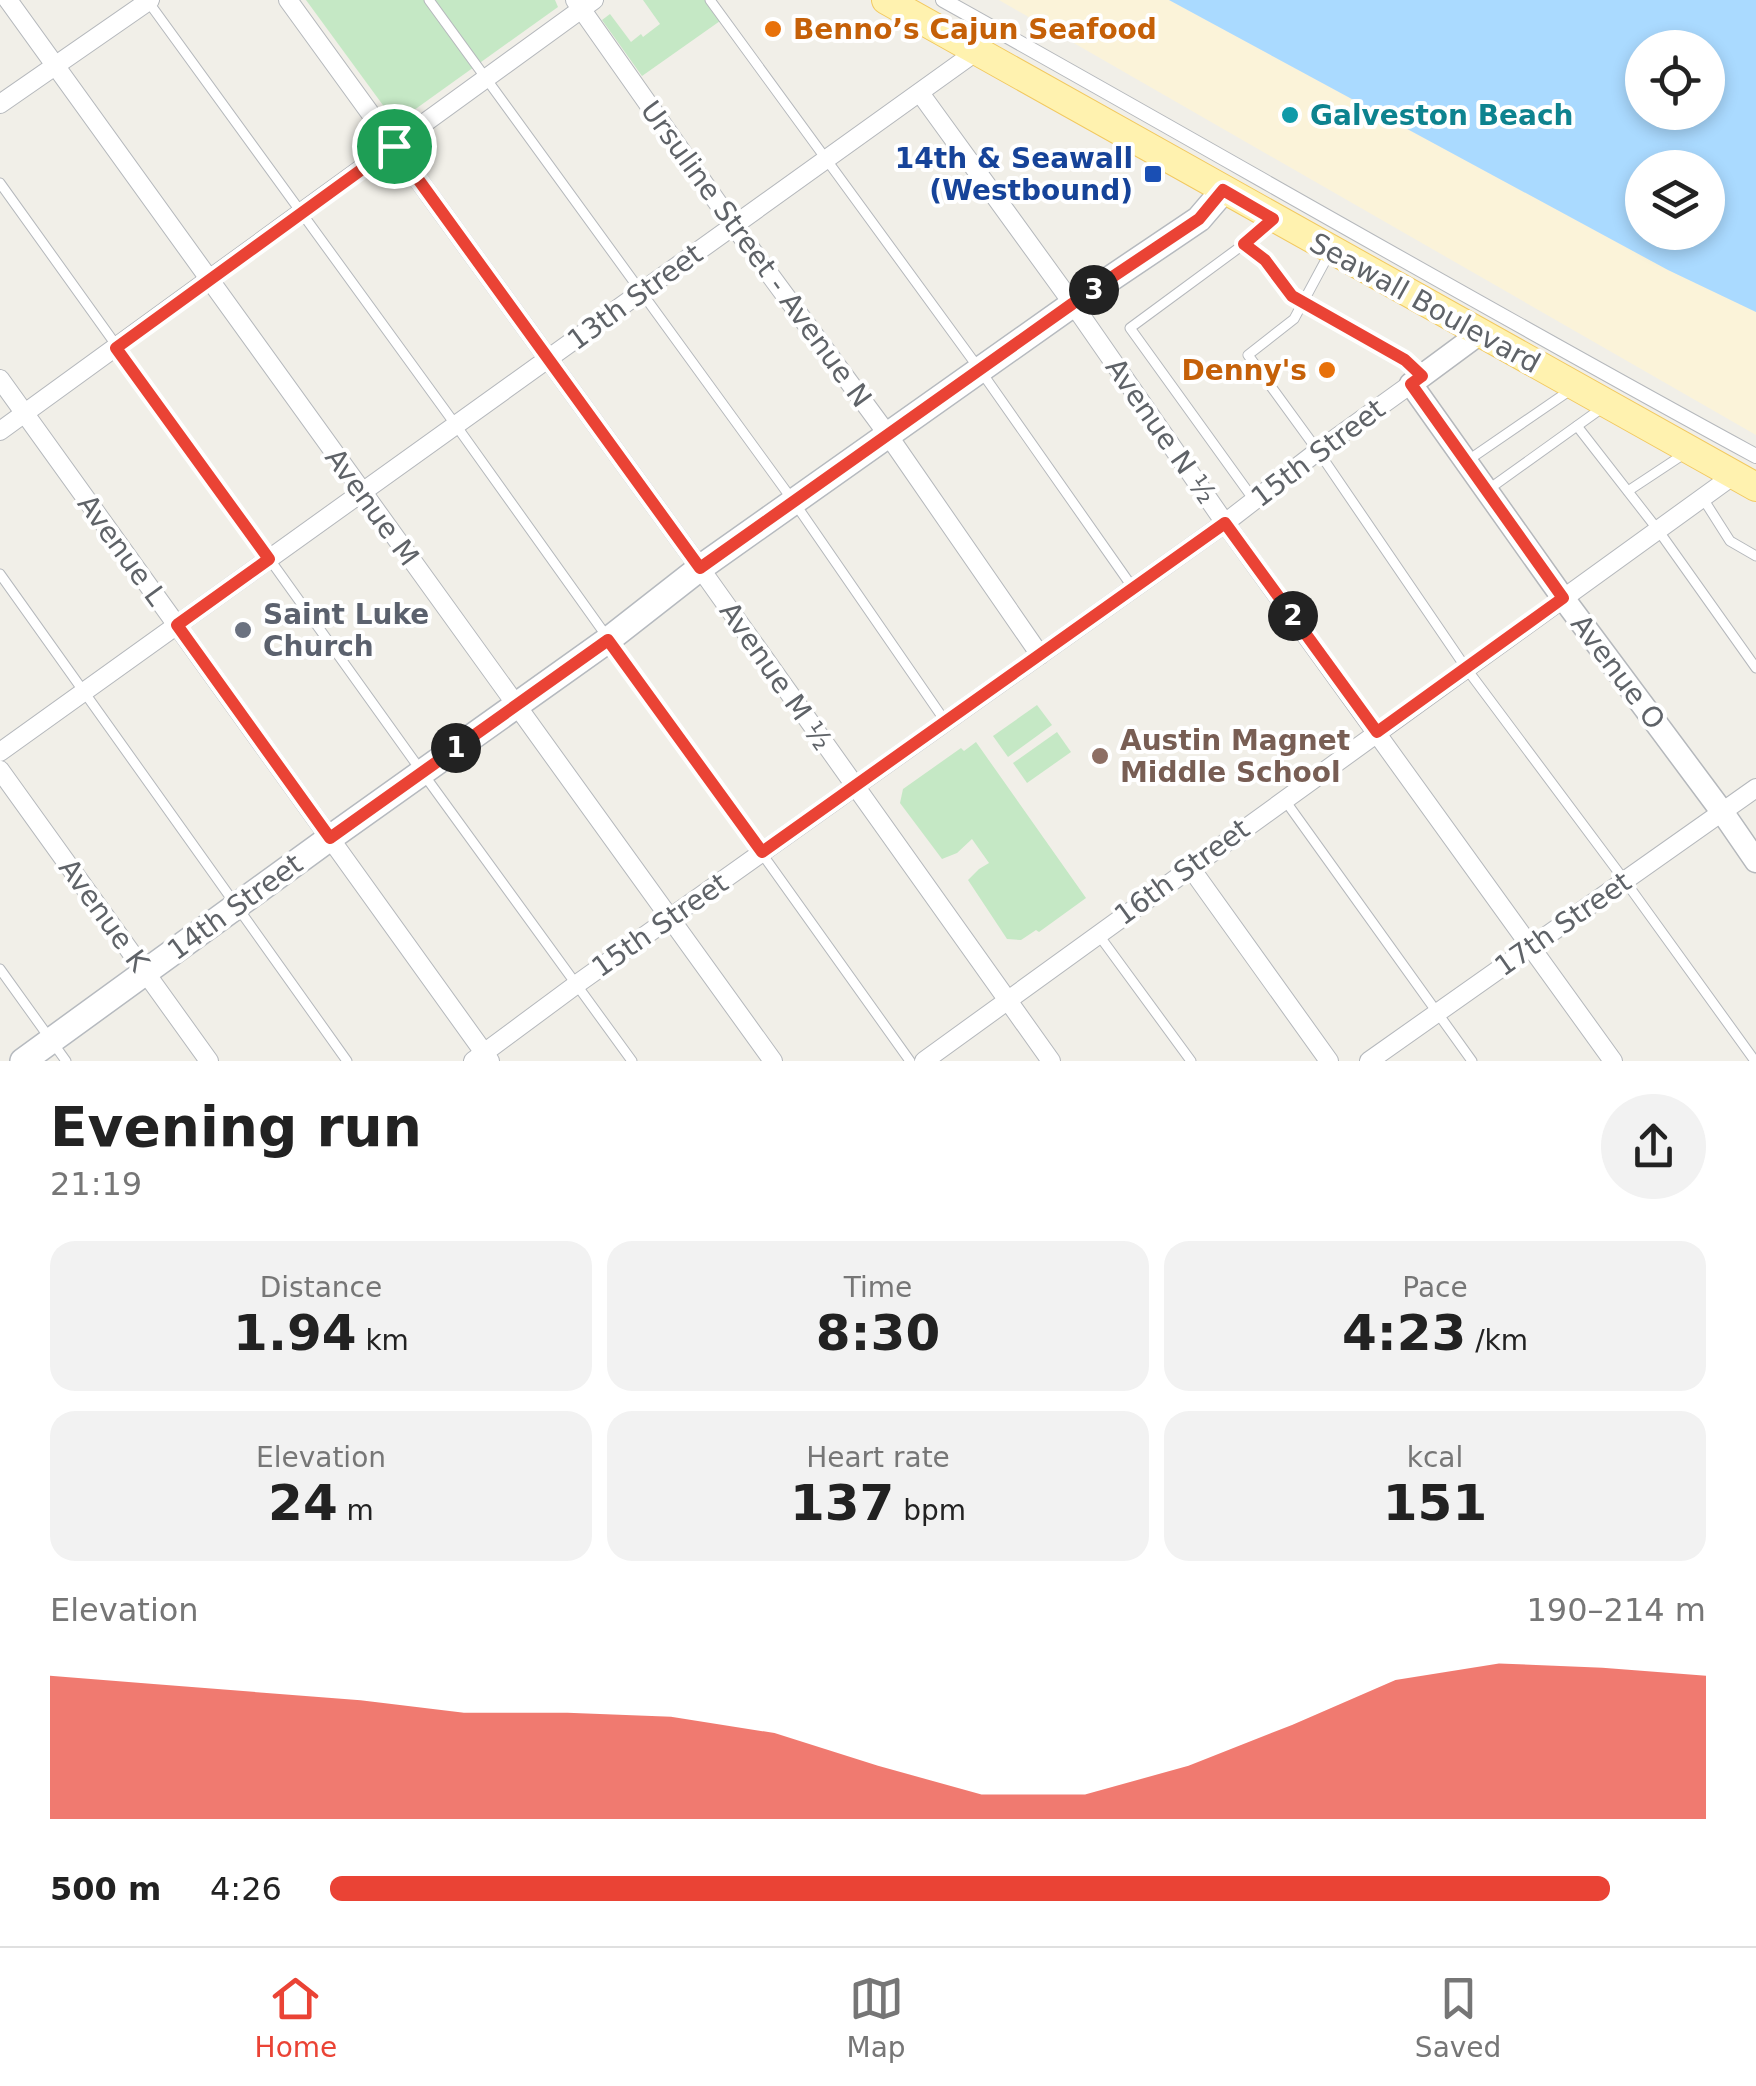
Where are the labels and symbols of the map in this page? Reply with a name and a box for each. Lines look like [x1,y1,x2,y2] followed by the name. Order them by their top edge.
[793,13,1157,46] place label: Benno’s Cajun Seafood
[762,18,784,40] marker: Benno’s Cajun Seafood
[634,94,878,414] street label: Ursuline Street - Avenue N
[1310,99,1573,132] place label: Galveston Beach
[352,104,437,189] pin
[1279,104,1301,126] marker: Galveston Beach
[895,142,1133,207] place label: 14th & Seawall (Westbound)
[1142,163,1164,185] marker: 14th & Seawall (Westbound)
[1304,226,1546,380] street label: Seawall Boulevard
[561,237,709,357] street label: 13th Street
[1069,265,1119,315] pin: 3
[1099,352,1223,510] street label: Avenue N ½
[1181,354,1307,387] place label: Denny's
[1316,359,1338,381] marker: Denny's
[1245,392,1391,514] street label: 15th Street
[318,442,426,572] street label: Avenue M
[71,488,173,612] street label: Avenue L
[1268,591,1318,641] pin: 2
[713,596,839,756] street label: Avenue M ½
[263,598,429,663] place label: Saint Luke Church
[1564,608,1672,736] street label: Avenue O
[232,619,254,641] marker: Saint Luke Church
[431,723,481,773] pin: 1
[1120,724,1350,789] place label: Austin Magnet Middle School
[1089,745,1111,767] marker: Austin Magnet Middle School
[1108,812,1256,932] street label: 16th Street
[161,847,309,967] street label: 14th Street
[52,852,156,978] street label: Avenue K
[1489,865,1637,983] street label: 17th Street
[586,866,734,984] street label: 15th Street

